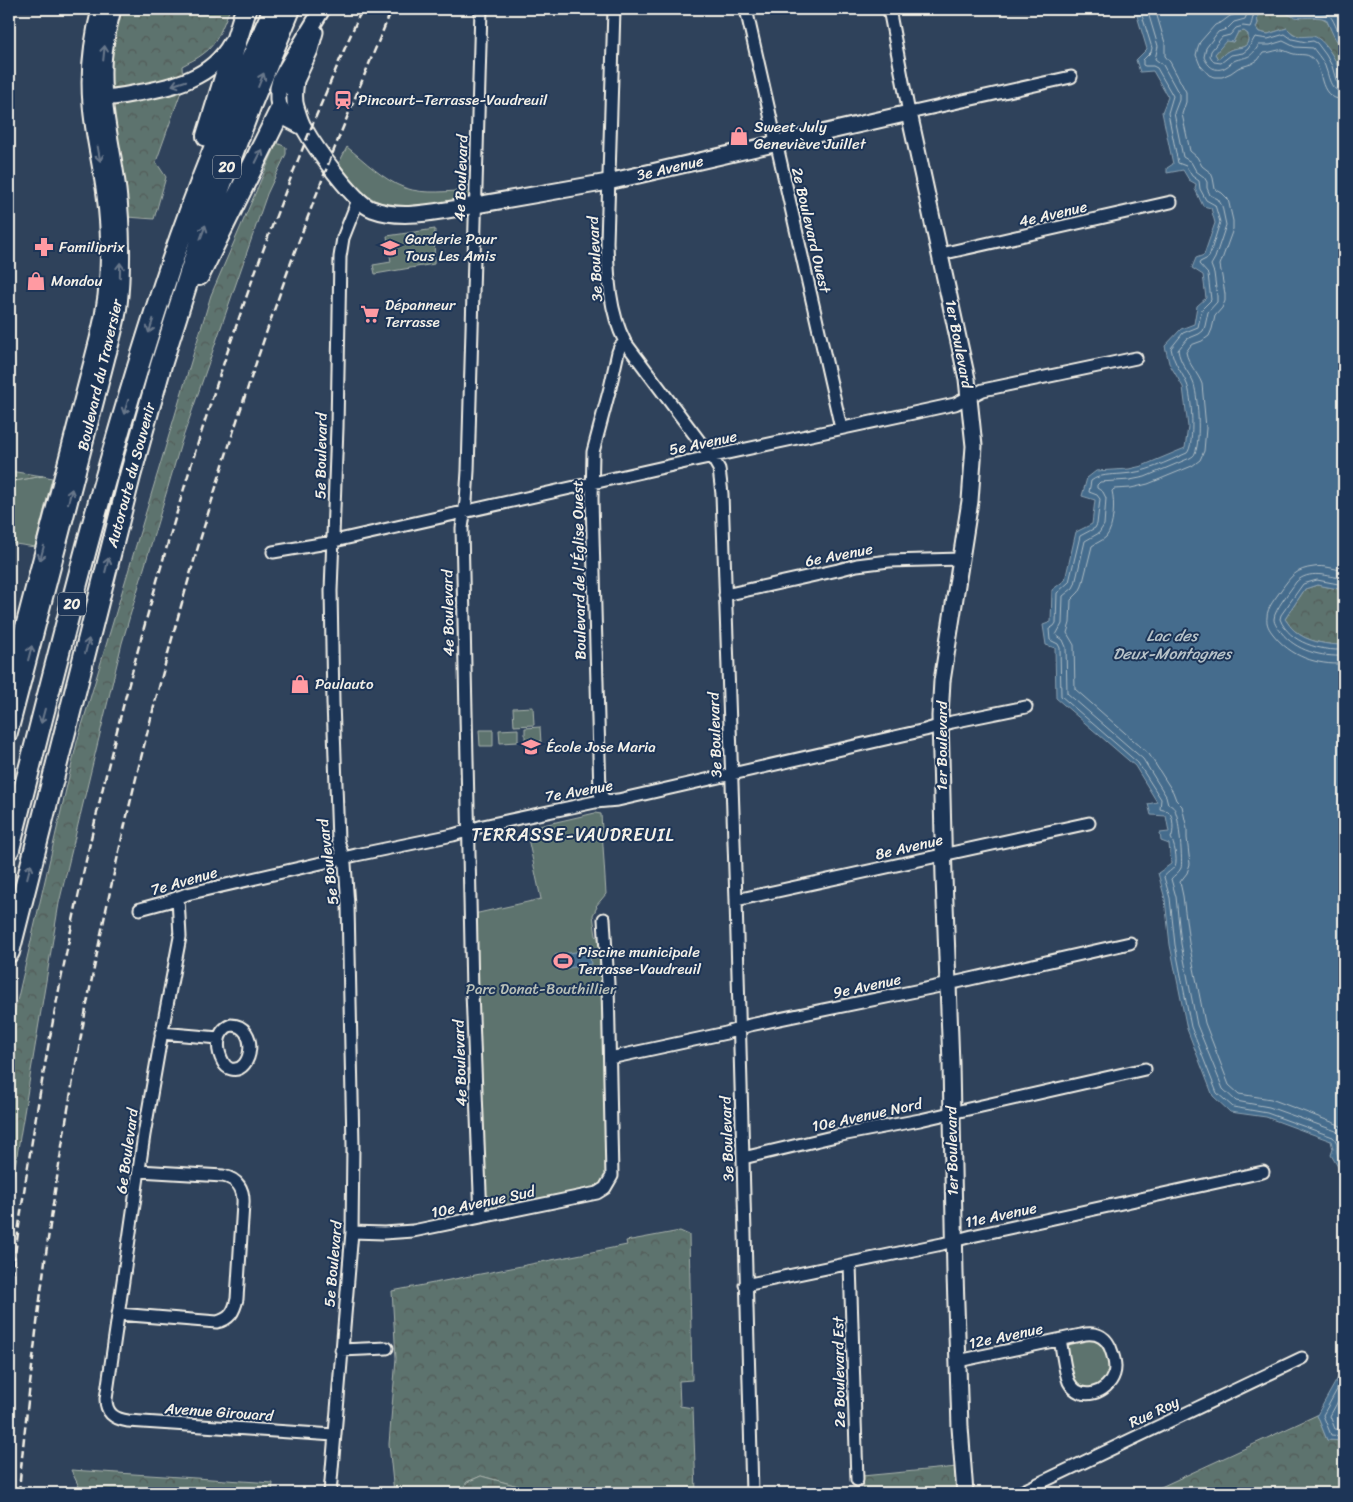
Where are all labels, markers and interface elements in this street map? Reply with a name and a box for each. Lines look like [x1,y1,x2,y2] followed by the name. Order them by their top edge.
[100,45,109,61] one-way arrow
[256,73,266,88] one-way arrow
[171,79,187,89] one-way arrow
[358,87,548,113] place label: Pincourt–Terrasse-Vaudreuil
[332,89,354,111] station icon: Pincourt–Terrasse-Vaudreuil
[754,114,867,157] place label: Sweet July Geneviève Juillet
[728,125,750,147] shop icon: Sweet July Geneviève Juillet
[446,133,476,222] street label: 4e Boulevard
[94,146,104,162] one-way arrow
[254,148,264,163] one-way arrow
[634,148,706,188] street label: 3e Avenue
[213,156,241,178] road number: 20
[784,165,838,296] street label: 2e Boulevard Ouest
[1016,193,1090,234] street label: 4e Avenue
[580,215,610,302] street label: 3e Boulevard
[199,225,208,240] one-way arrow
[405,226,497,269] place label: Garderie Pour Tous Les Amis
[59,234,125,260] place label: Familiprix
[33,236,55,258] pharmacy icon: Familiprix
[379,237,401,259] school or university icon: Garderie Pour Tous Les Amis
[116,262,125,278] one-way arrow
[51,268,103,294] place label: Mondou
[25,270,47,292] shop icon: Mondou
[385,292,456,335] place label: Dépanneur Terrasse
[70,296,130,453] street label: Boulevard du Traversier
[938,297,981,392] street label: 1er Boulevard
[359,303,381,325] supermarket icon: Dépanneur Terrasse
[145,318,155,334] one-way arrow
[120,398,130,414] one-way arrow
[99,399,163,551] street label: Autoroute du Souvenir
[307,411,335,499] street label: 5e Boulevard
[666,423,740,463] street label: 5e Avenue
[564,480,594,660] street label: Boulevard de l'Église Ouest
[66,489,76,505] one-way arrow
[803,536,875,574] street label: 6e Avenue
[37,545,46,561] one-way arrow
[103,557,112,573] one-way arrow
[434,568,462,657] street label: 4e Boulevard
[58,592,86,616] road number: 20
[1113,621,1234,668] water label: Lac des Deux-Montagnes
[82,638,92,654] one-way arrow
[25,646,35,662] one-way arrow
[315,671,374,697] place label: Paulauto
[289,673,311,695] shop icon: Paulauto
[700,691,729,778] street label: 3e Boulevard
[929,700,955,791] street label: 1er Boulevard
[38,707,47,723] one-way arrow
[546,734,656,760] place label: École Jose Maria
[520,736,542,758] school or university icon: École Jose Maria
[543,772,615,810] street label: 7e Avenue
[310,816,346,906] street label: 5e Boulevard
[471,819,675,851] district label: TERRASSE-VAUDREUIL
[872,827,946,867] street label: 8e Avenue
[147,859,221,903] street label: 7e Avenue
[25,863,34,879] one-way arrow
[578,939,702,982] place label: Piscine municipale Terrasse-Vaudreuil
[552,950,574,972] sports icon: Piscine municipale Terrasse-Vaudreuil
[830,966,904,1006] street label: 9e Avenue
[466,976,617,1002] park label: Parc Donat-Bouthillier
[445,1018,475,1107] street label: 4e Boulevard
[810,1090,925,1139] street label: 10e Avenue Nord
[712,1095,741,1182] street label: 3e Boulevard
[938,1105,966,1196] street label: 1er Boulevard
[108,1106,146,1195] street label: 6e Boulevard
[429,1178,538,1226] street label: 10e Avenue Sud
[963,1195,1040,1235] street label: 11e Avenue
[316,1219,350,1308] street label: 5e Boulevard
[825,1315,853,1428] street label: 2e Boulevard Est
[967,1315,1046,1357] street label: 12e Avenue
[1124,1389,1184,1435] street label: Rue Roy
[163,1395,275,1429] street label: Avenue Girouard

